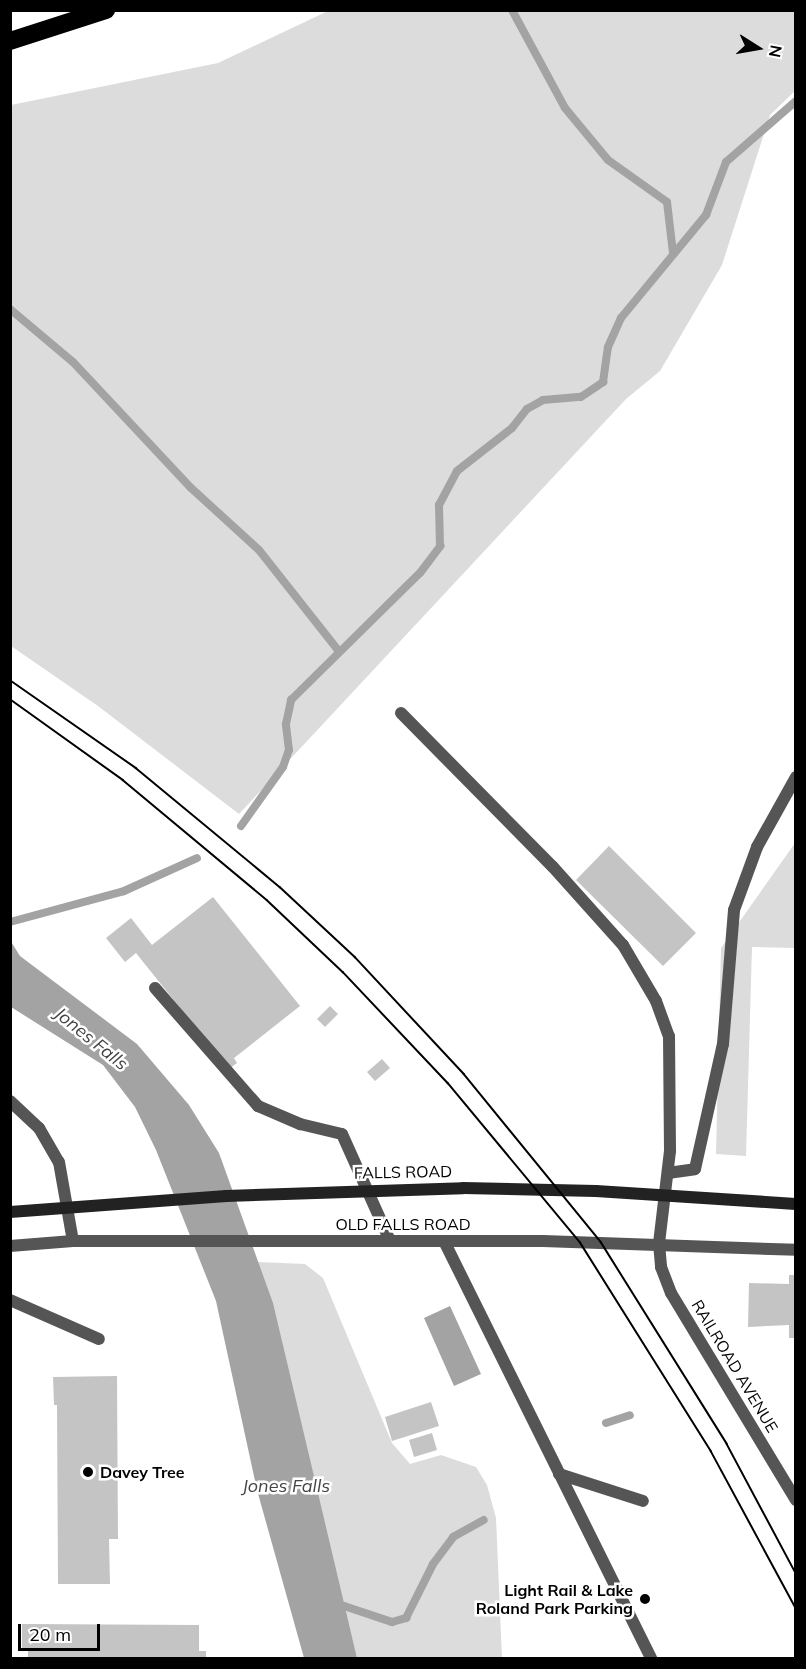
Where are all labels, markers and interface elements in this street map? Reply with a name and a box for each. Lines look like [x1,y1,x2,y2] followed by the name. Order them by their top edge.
[728,18,788,78] north arrow
[765,44,787,59] text: N
[50,1003,132,1075] water label: Jones Falls
[354,1162,452,1182] street label: FALLS ROAD
[335,1214,471,1234] street label: OLD FALLS ROAD
[688,1296,782,1436] street label: RAILROAD AVENUE
[100,1462,185,1482] place label: Davey Tree
[81,1465,95,1479] marker: Davey Tree
[242,1475,330,1497] water label: Jones Falls
[476,1580,633,1618] place label: Light Rail & Lake Roland Park Parking
[638,1592,652,1606] marker: Light Rail & Lake Roland Park Parking
[21,1612,104,1650] scale bar
[29,1623,71,1646] text: 20 m

